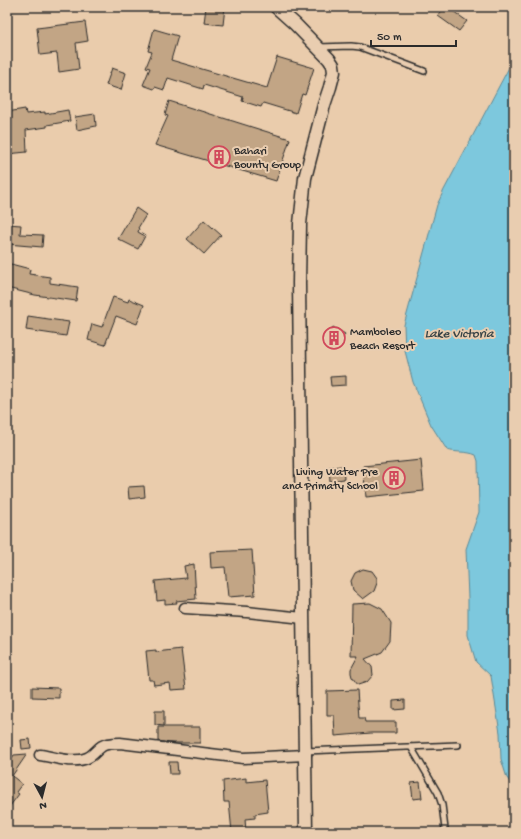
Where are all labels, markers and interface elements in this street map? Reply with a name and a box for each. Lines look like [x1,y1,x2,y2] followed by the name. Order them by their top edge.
[371,22,456,48] scale bar
[377,31,402,45] text: 50 m
[206,144,232,170] building icon: Bahari Bounty Group
[233,145,301,173] place label: Bahari Bounty Group
[321,325,347,351] building icon: Mamboleo Beach Resort
[349,326,416,354] place label: Mamboleo Beach Resort
[425,327,494,342] water label: Lake Victoria
[381,465,407,491] building icon: Living Water Pre and Primaty School
[282,466,379,494] place label: Living Water Pre and Primaty School
[22,777,62,817] north arrow
[39,799,47,811] text: N

